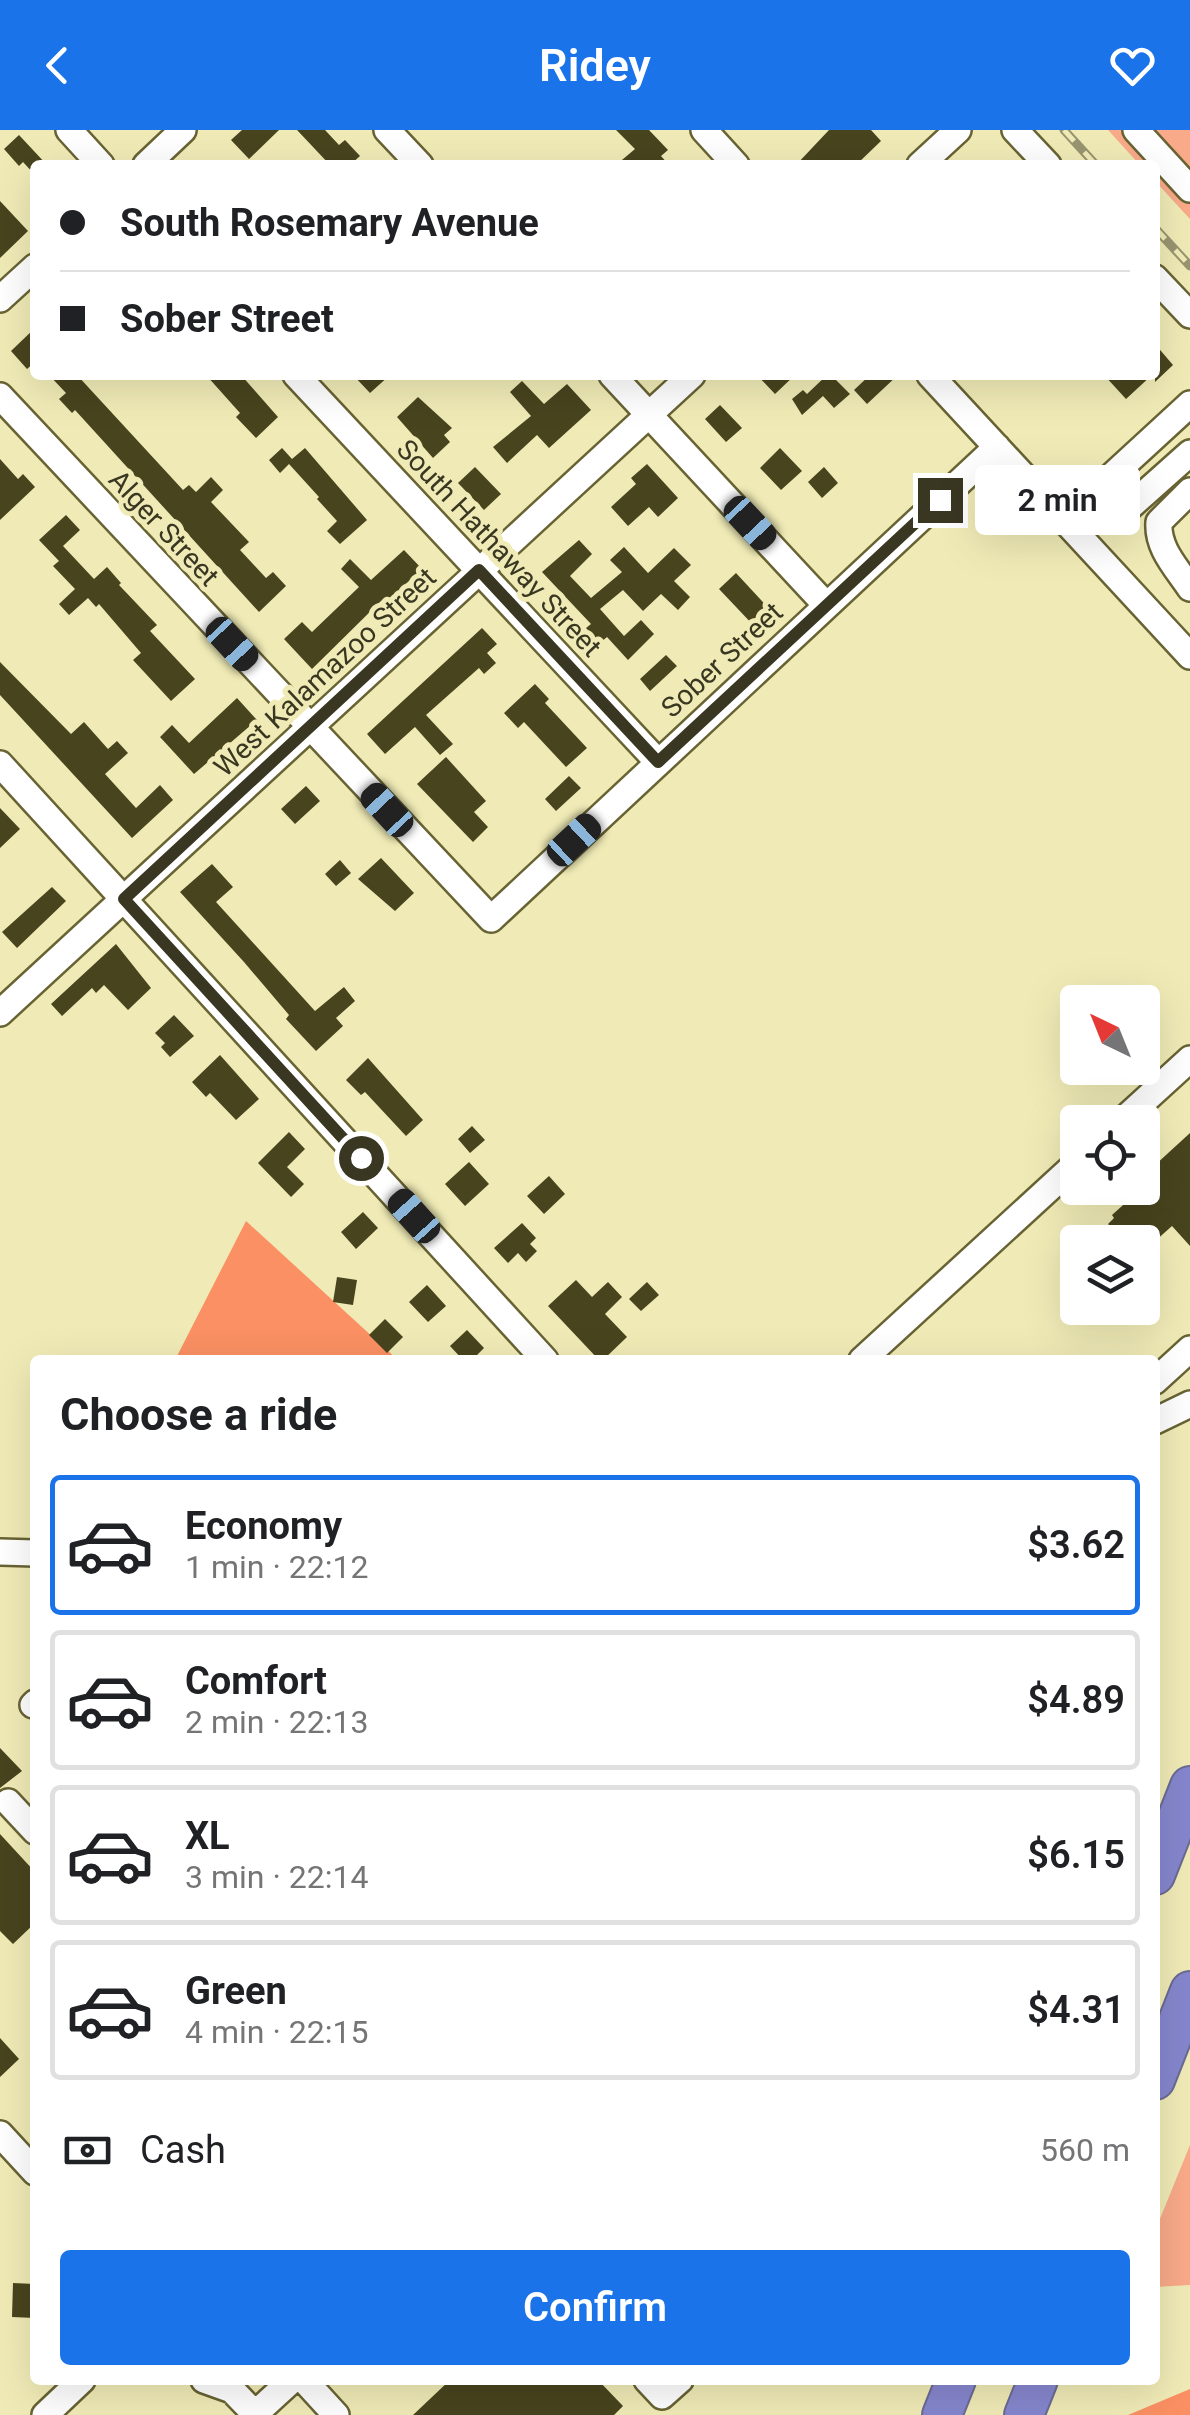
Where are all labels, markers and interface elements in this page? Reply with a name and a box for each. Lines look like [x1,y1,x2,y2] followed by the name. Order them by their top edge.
[30,38,85,93] icon: back
[1105,38,1160,93] icon: heart
[539,39,651,92] text: Ridey
[120,201,539,245] text: South Rosemary Avenue
[120,297,334,341] text: Sober Street
[390,433,608,663] street label: South Hathaway Street
[102,463,226,593] street label: Alger Street
[975,465,1140,535] callout: 2 min
[918,478,963,523] route end
[1017,481,1098,519] text: 2 min
[719,491,781,555] car
[207,561,443,783] street label: West Kalamazoo Street
[655,596,789,724] street label: Sober Street
[201,612,263,676] car
[356,778,418,842] car
[542,809,606,871] car
[1060,985,1160,1085] north arrow
[1060,985,1160,1325] map controls
[1060,1105,1160,1205] button: locate
[339,1136,384,1181] route start
[383,1184,445,1248] car
[1060,1225,1160,1325] button: layers
[60,1388,337,1441] text: Choose a ride
[65,1500,155,1590] icon: car
[185,1504,342,1548] text: Economy
[1027,1523,1125,1567] text: $3.62
[185,1548,368,1586] text: 1 min · 22:12
[65,1655,155,1745] icon: car
[185,1659,327,1703] text: Comfort
[1027,1678,1125,1722] text: $4.89
[185,1703,368,1741] text: 2 min · 22:13
[65,1810,155,1900] icon: car
[185,1814,230,1858] text: XL
[1027,1833,1125,1877] text: $6.15
[185,1858,368,1896] text: 3 min · 22:14
[65,1965,155,2055] icon: car
[185,1969,287,2013] text: Green
[1027,1988,1125,2032] text: $4.31
[185,2013,368,2051] text: 4 min · 22:15
[60,2123,115,2178] icon: cash
[140,2128,226,2172] text: Cash
[1040,2131,1130,2169] text: 560 m
[60,2250,1130,2365] button: Confirm

